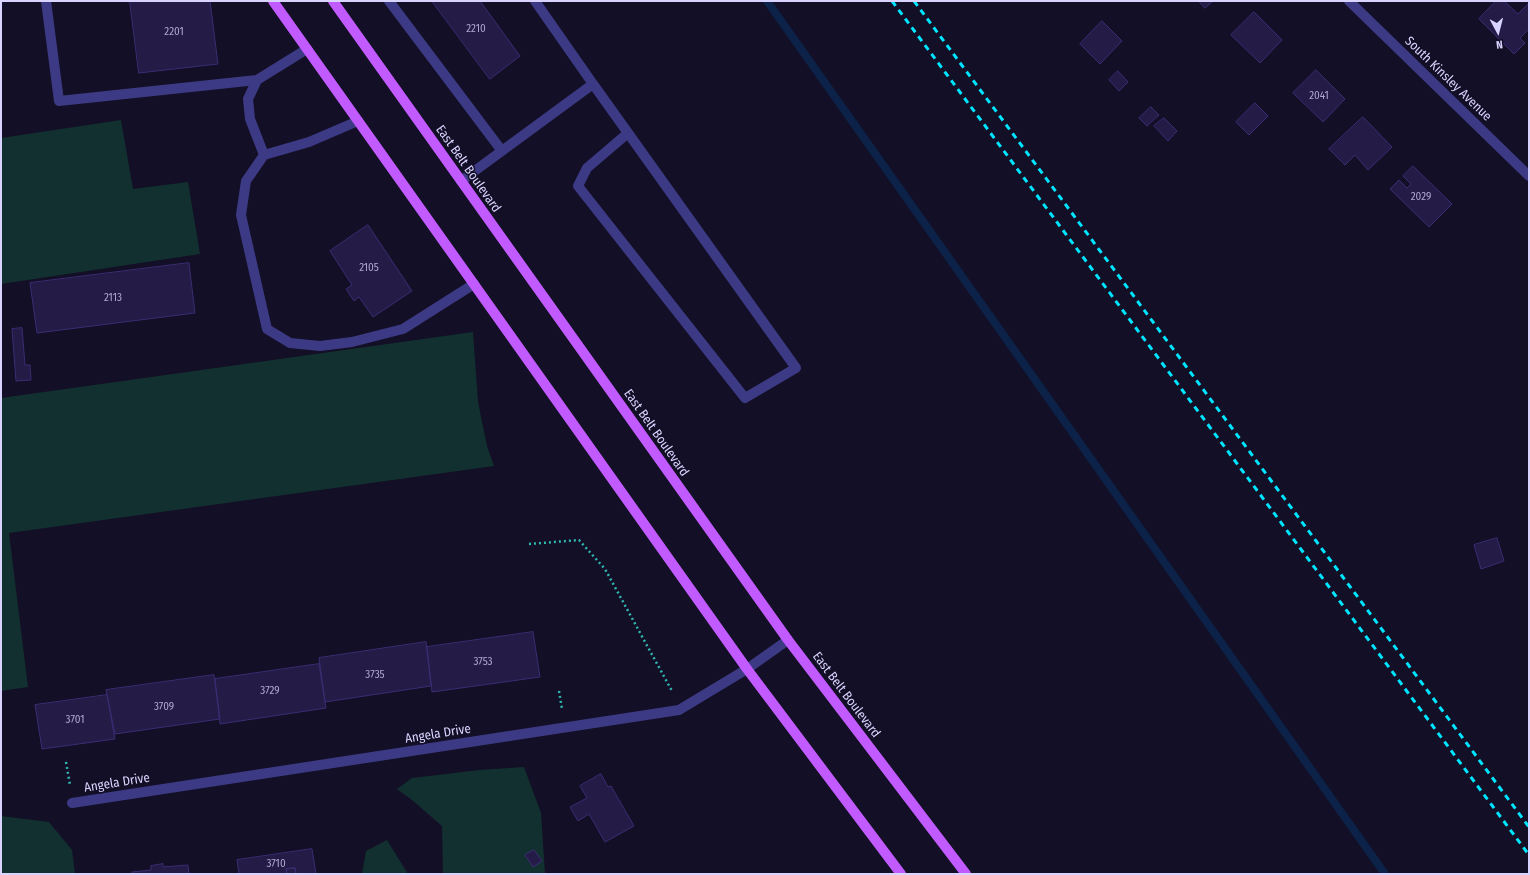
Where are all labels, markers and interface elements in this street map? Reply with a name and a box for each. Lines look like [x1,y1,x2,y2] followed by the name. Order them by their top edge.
[1478,12,1518,52] north arrow
[466,22,486,36] house number: 2210
[164,25,184,39] house number: 2201
[1401,34,1495,124] street label: South Kinsley Avenue
[1495,38,1504,51] text: N
[1309,89,1329,103] house number: 2041
[432,122,504,216] street label: East Belt Boulevard
[1411,190,1431,204] house number: 2029
[359,261,379,275] house number: 2105
[104,291,122,305] house number: 2113
[620,386,692,480] street label: East Belt Boulevard
[809,649,883,741] street label: East Belt Boulevard
[473,655,493,669] house number: 3753
[365,668,385,682] house number: 3735
[260,684,280,698] house number: 3729
[154,700,174,714] house number: 3709
[66,713,84,727] house number: 3701
[404,721,472,747] street label: Angela Drive
[83,770,151,796] street label: Angela Drive
[266,857,286,871] house number: 3710

